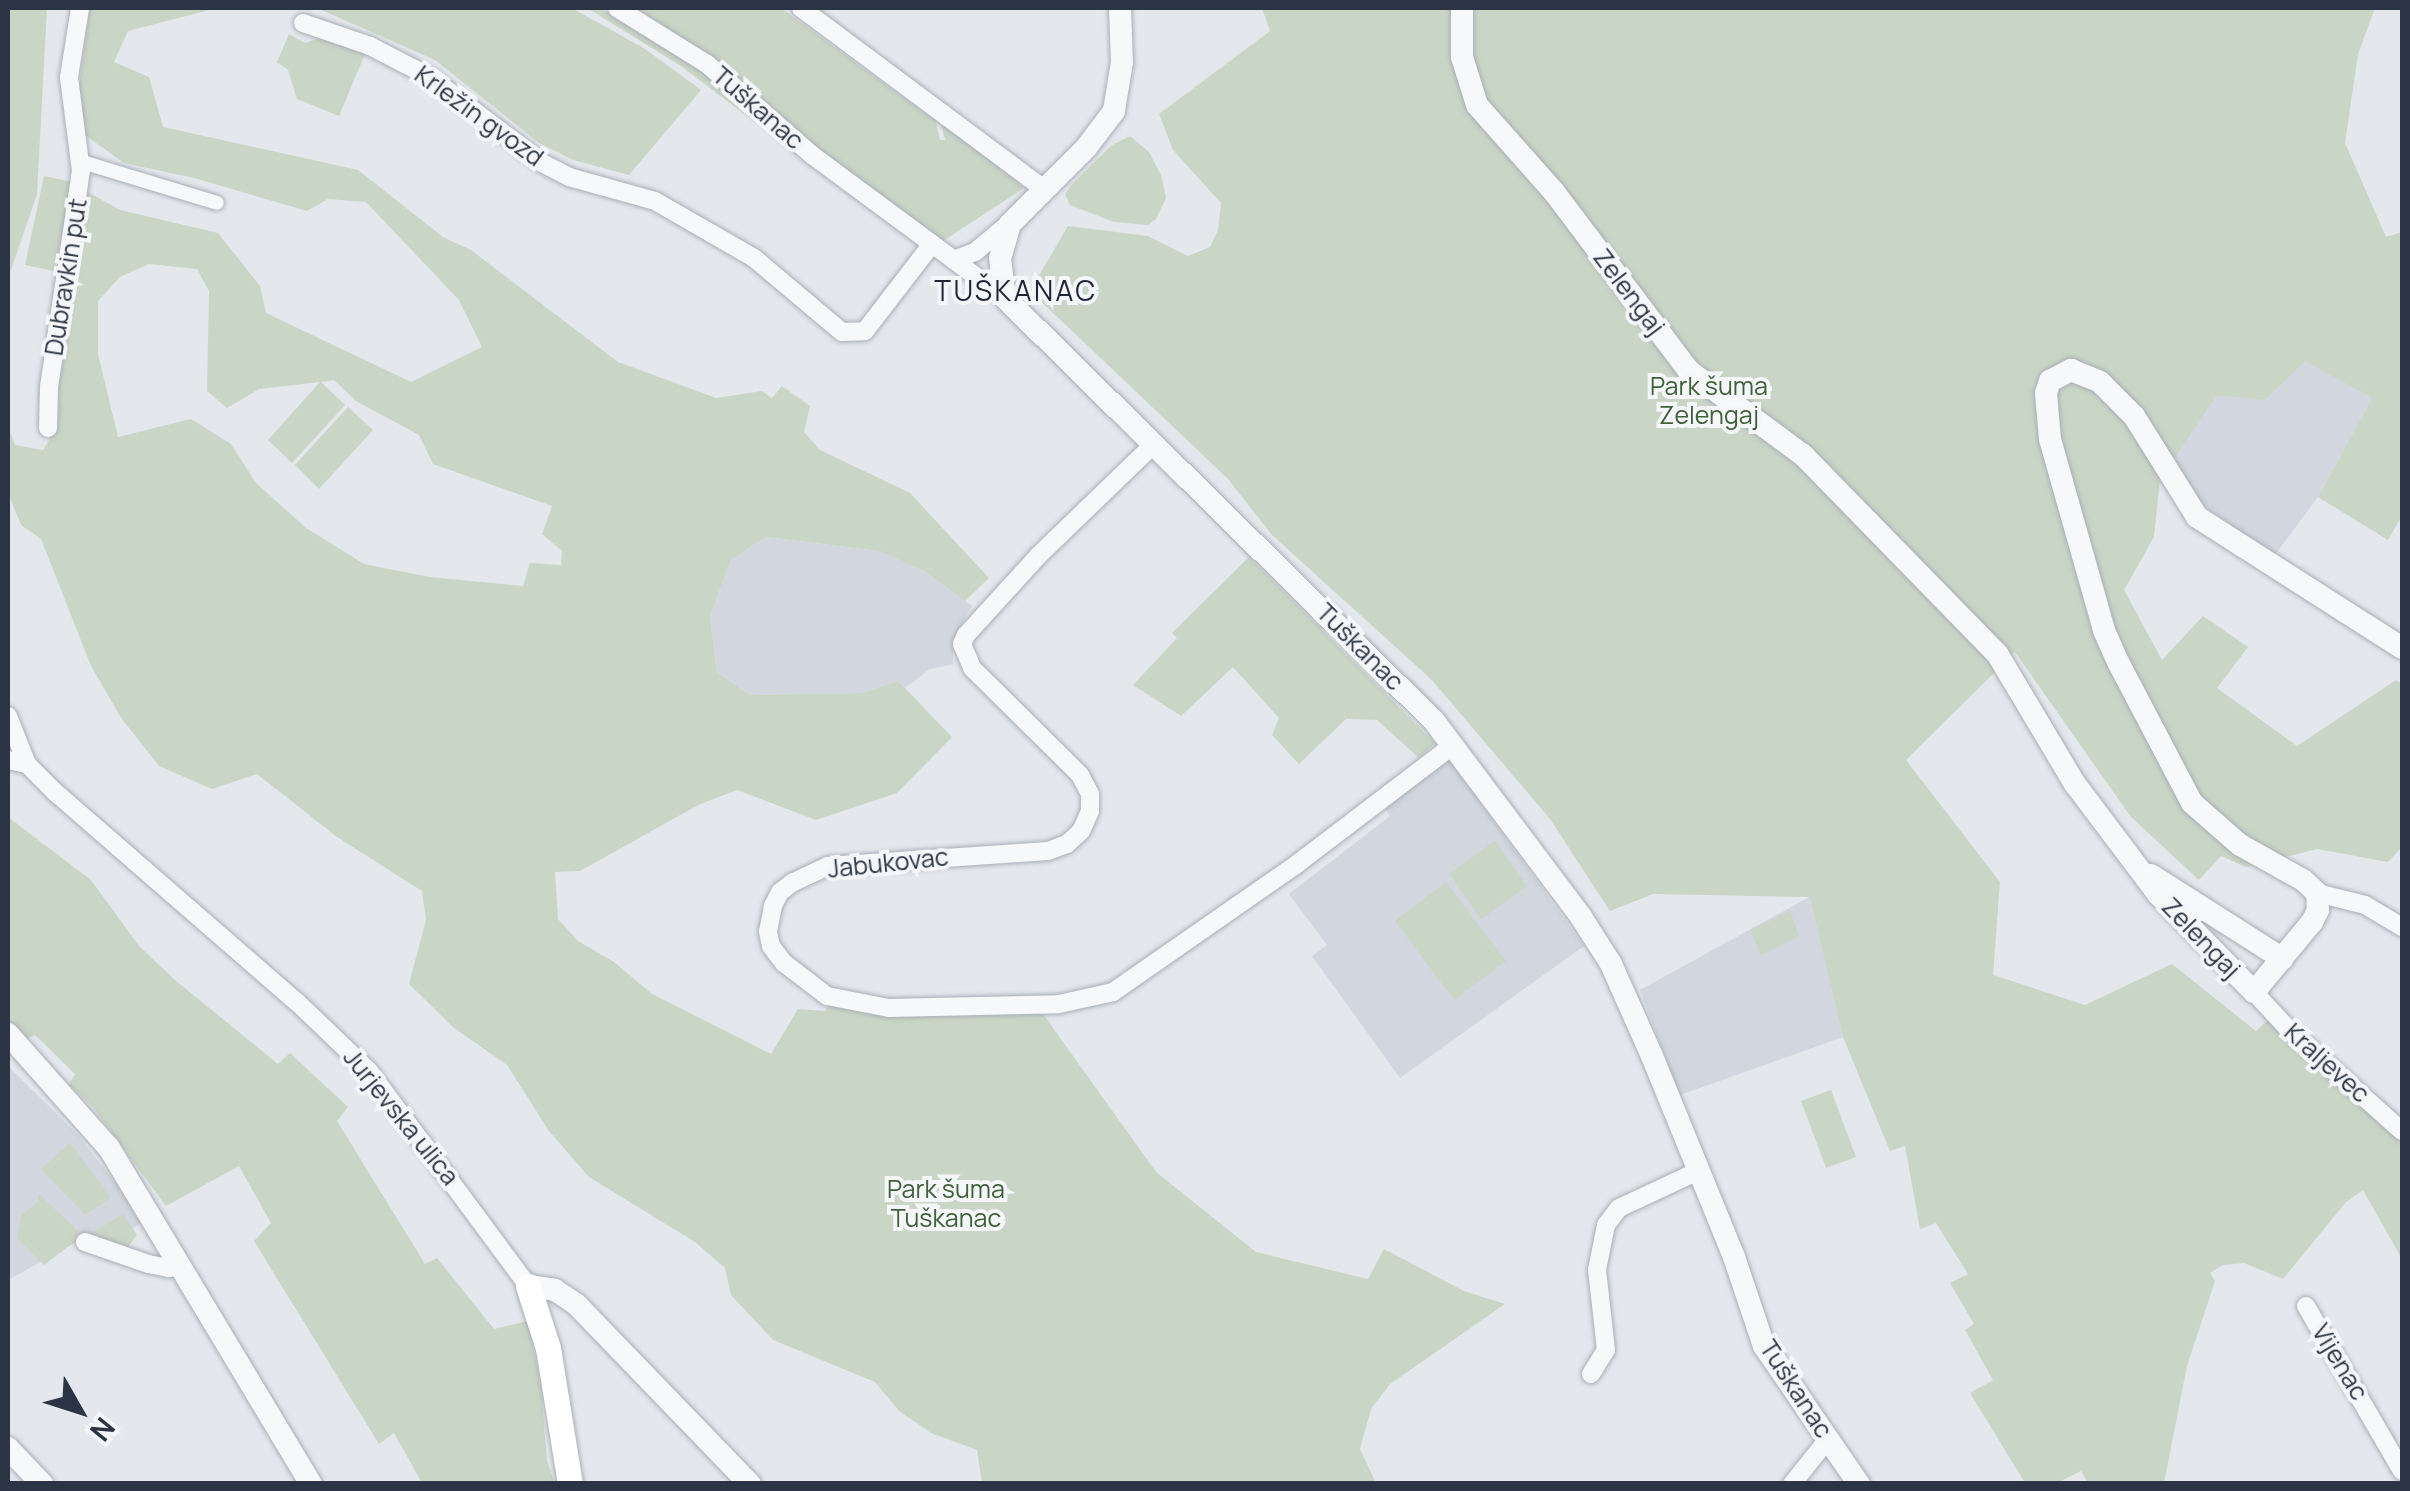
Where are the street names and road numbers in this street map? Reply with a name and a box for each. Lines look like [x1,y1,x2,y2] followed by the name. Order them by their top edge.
[409,59,549,173] street label: Krležin gvozd
[706,60,810,156] street label: Tuškanac
[39,196,93,358] street label: Dubravkin put
[1587,243,1671,341] street label: Zelengaj
[1310,597,1410,697] street label: Tuškanac
[826,842,950,884] street label: Jabukovac
[2156,892,2246,984] street label: Zelengaj
[2278,1017,2376,1109] street label: Kraljevec
[337,1043,465,1191] street label: Jurjevska ulica
[2306,1318,2374,1406] street label: Vijenac
[1753,1334,1839,1444] street label: Tuškanac

